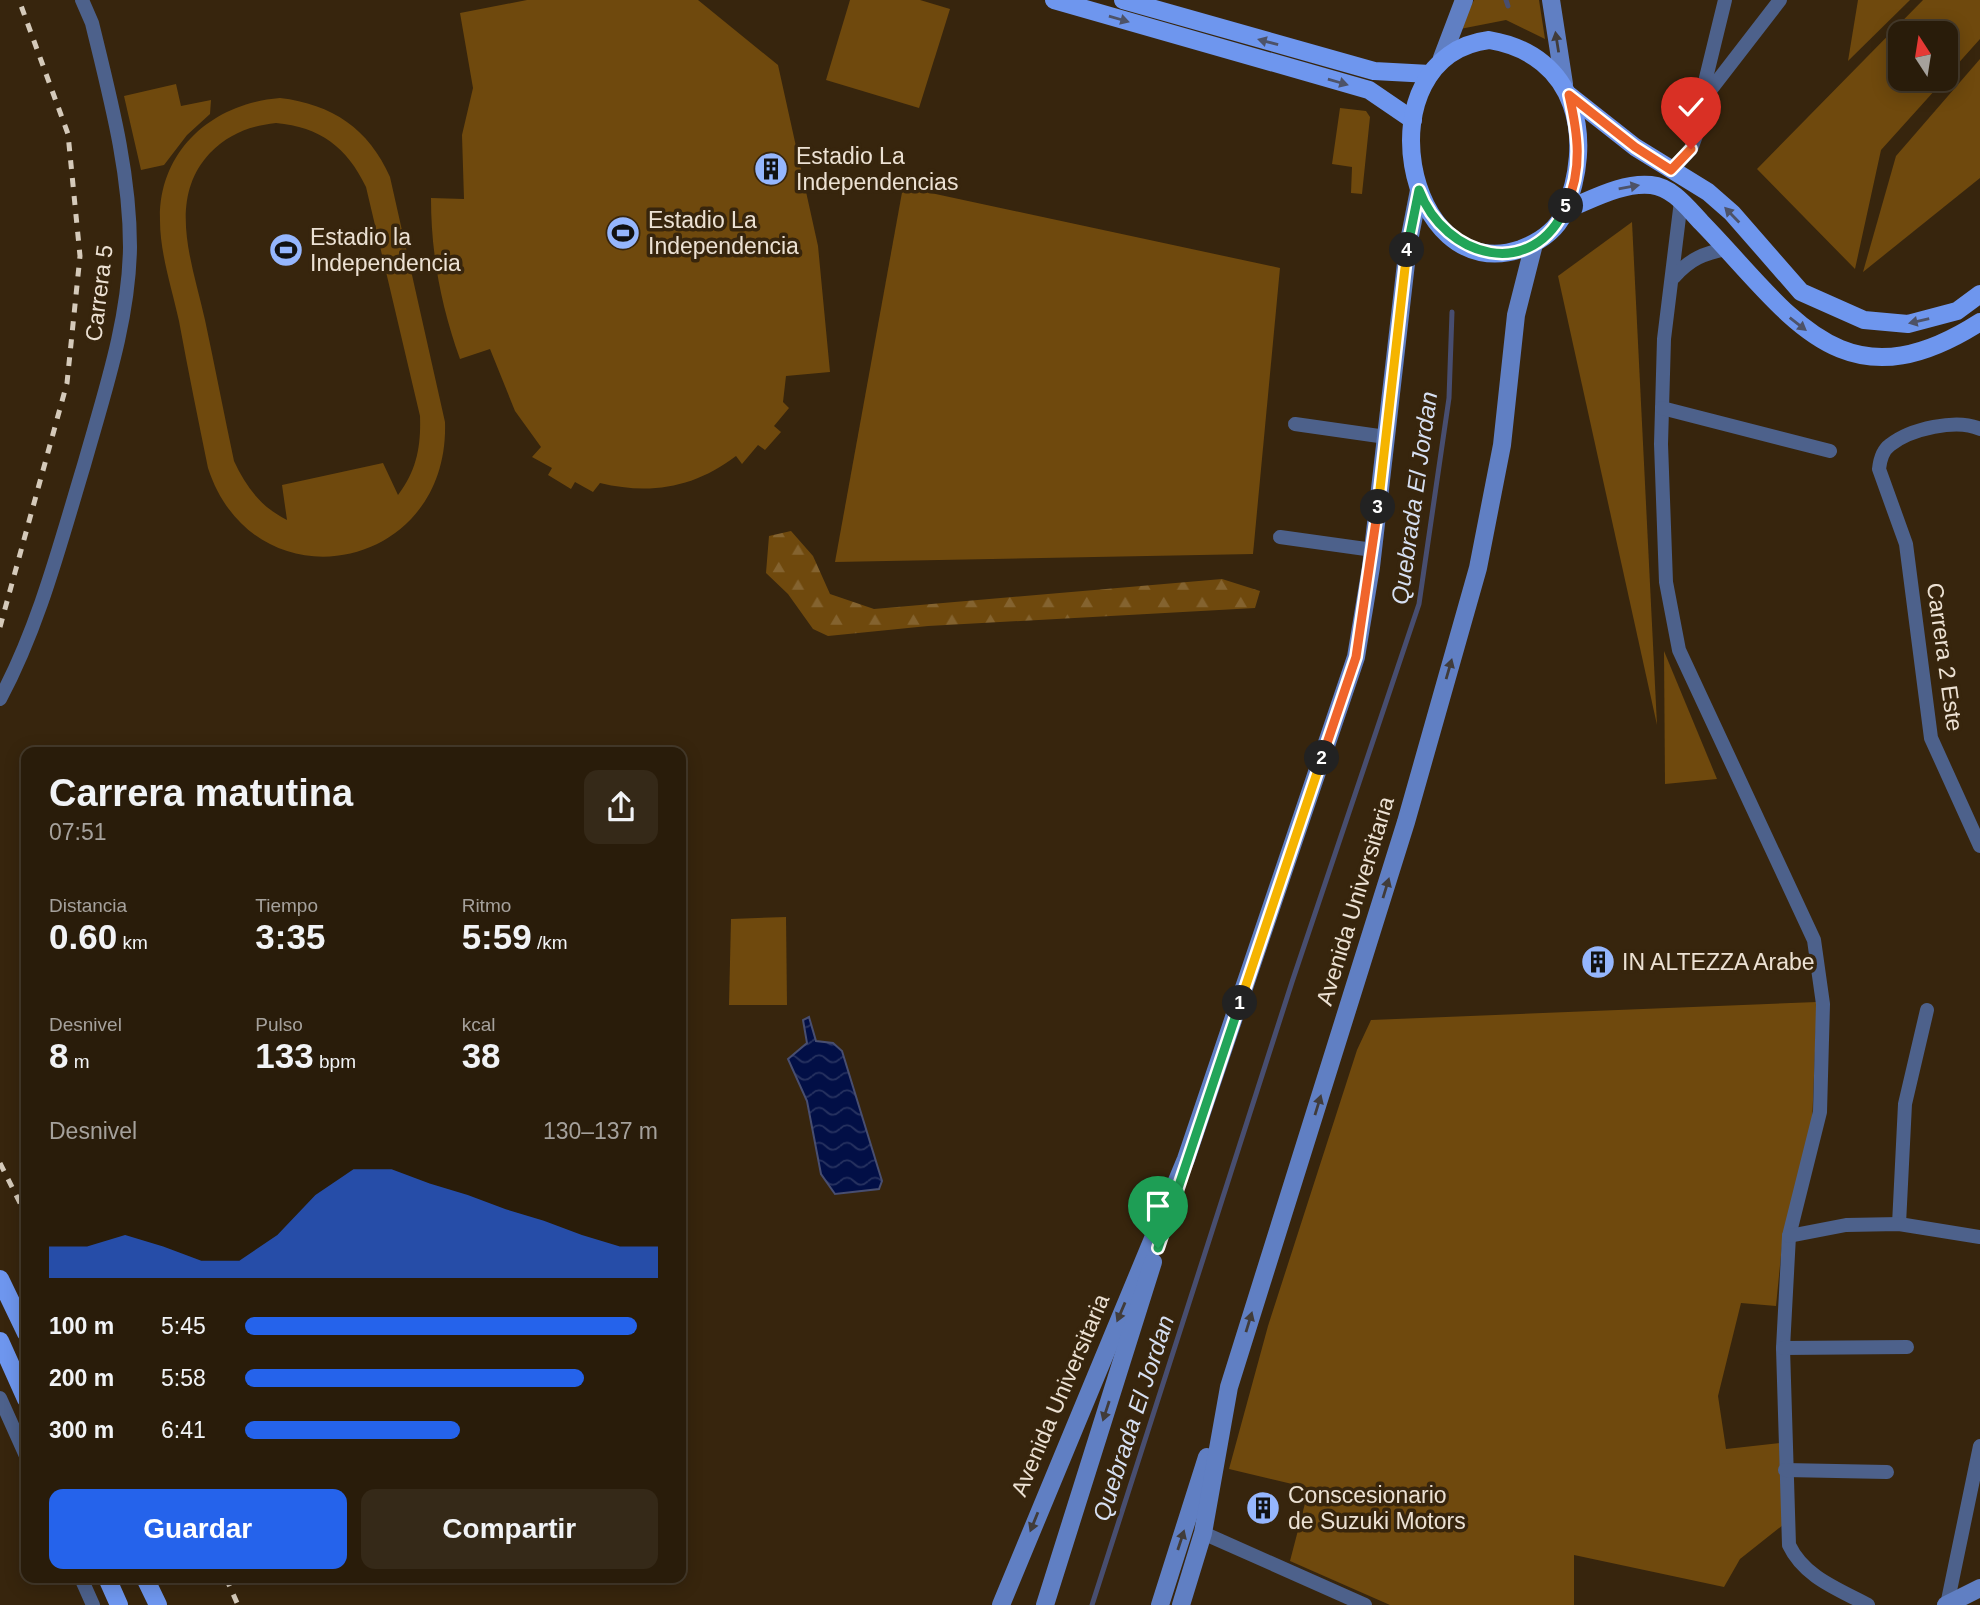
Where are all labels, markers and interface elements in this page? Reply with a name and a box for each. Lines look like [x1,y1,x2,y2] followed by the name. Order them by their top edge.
[1109,14,1130,24] one-way arrow
[1888,21,1958,91] north arrow
[1888,21,1958,91] map controls
[1551,31,1562,53] one-way arrow
[1257,36,1278,46] one-way arrow
[1328,77,1349,87] one-way arrow
[1661,77,1721,149] pin
[1672,88,1710,126] icon: check
[796,143,958,195] place label: Estadio La Independencias
[752,150,790,188] building icon: Estadio La Independencias
[1618,181,1640,192] one-way arrow
[1548,188,1584,224] pin: 5
[1560,195,1571,216] text: 5
[648,207,799,259] place label: Estadio La Independencia
[1725,207,1741,224] one-way arrow
[604,214,642,252] sports icon: Estadio La Independencia
[310,224,461,276] place label: Estadio la Independencia
[267,231,305,269] sports icon: Estadio la Independencia
[1390,232,1424,268] pin: 4
[1401,239,1412,260] text: 4
[80,243,118,343] street label: Carrera 5
[1908,316,1930,327] one-way arrow
[1789,317,1807,332] one-way arrow
[1386,390,1442,606] water label: Quebrada El Jordan
[1360,490,1396,524] pin: 3
[1372,496,1383,517] text: 3
[1922,581,1968,733] street label: Carrera 2 Este
[1445,659,1455,680] one-way arrow
[1304,740,1340,776] pin: 2
[1316,747,1327,768] text: 2
[584,770,658,844] button: share
[49,772,353,814] text: Carrera matutina
[1311,793,1399,1009] street label: Avenida Universitaria
[49,819,107,845] text: 07:51
[1381,877,1391,898] one-way arrow
[49,895,127,916] text: Distancia
[255,895,318,916] text: Tiempo
[462,895,511,916] text: Ritmo
[49,917,117,956] text: 0.60
[255,917,325,956] text: 3:35
[462,917,532,956] text: 5:59
[117,932,148,953] text: km
[532,932,568,953] text: /km
[1579,943,1617,981] building icon: IN ALTEZZA Arabe
[1622,949,1815,975] place label: IN ALTEZZA Arabe
[1222,986,1258,1020] pin: 1
[1234,992,1245,1013] text: 1
[49,1014,122,1035] text: Desnivel
[255,1014,303,1035] text: Pulso
[462,1014,495,1035] text: kcal
[49,1036,68,1075] text: 8
[255,1036,314,1075] text: 133
[462,1036,501,1075] text: 38
[68,1051,90,1072] text: m
[314,1051,356,1072] text: bpm
[1313,1094,1323,1115] one-way arrow
[49,1118,137,1144] text: Desnivel
[543,1118,658,1144] text: 130–137 m
[1128,1176,1188,1248] pin
[1139,1187,1177,1225] icon: arrive
[1006,1290,1114,1500] street label: Avenida Universitaria
[1115,1302,1127,1322] one-way arrow
[1245,1311,1255,1332] one-way arrow
[1087,1312,1179,1524] water label: Quebrada El Jordan
[49,1313,114,1339] text: 100 m
[161,1313,206,1339] text: 5:45
[49,1365,114,1391] text: 200 m
[161,1365,206,1391] text: 5:58
[1100,1400,1111,1421] one-way arrow
[49,1417,114,1443] text: 300 m
[161,1417,206,1443] text: 6:41
[1288,1482,1466,1534] place label: Conscesionario de Suzuki Motors
[49,1489,347,1569] button: Guardar
[361,1489,658,1569] button: Compartir
[1244,1489,1282,1527] building icon: Conscesionario de Suzuki Motors
[1029,1512,1040,1533] one-way arrow
[1176,1529,1186,1550] one-way arrow

